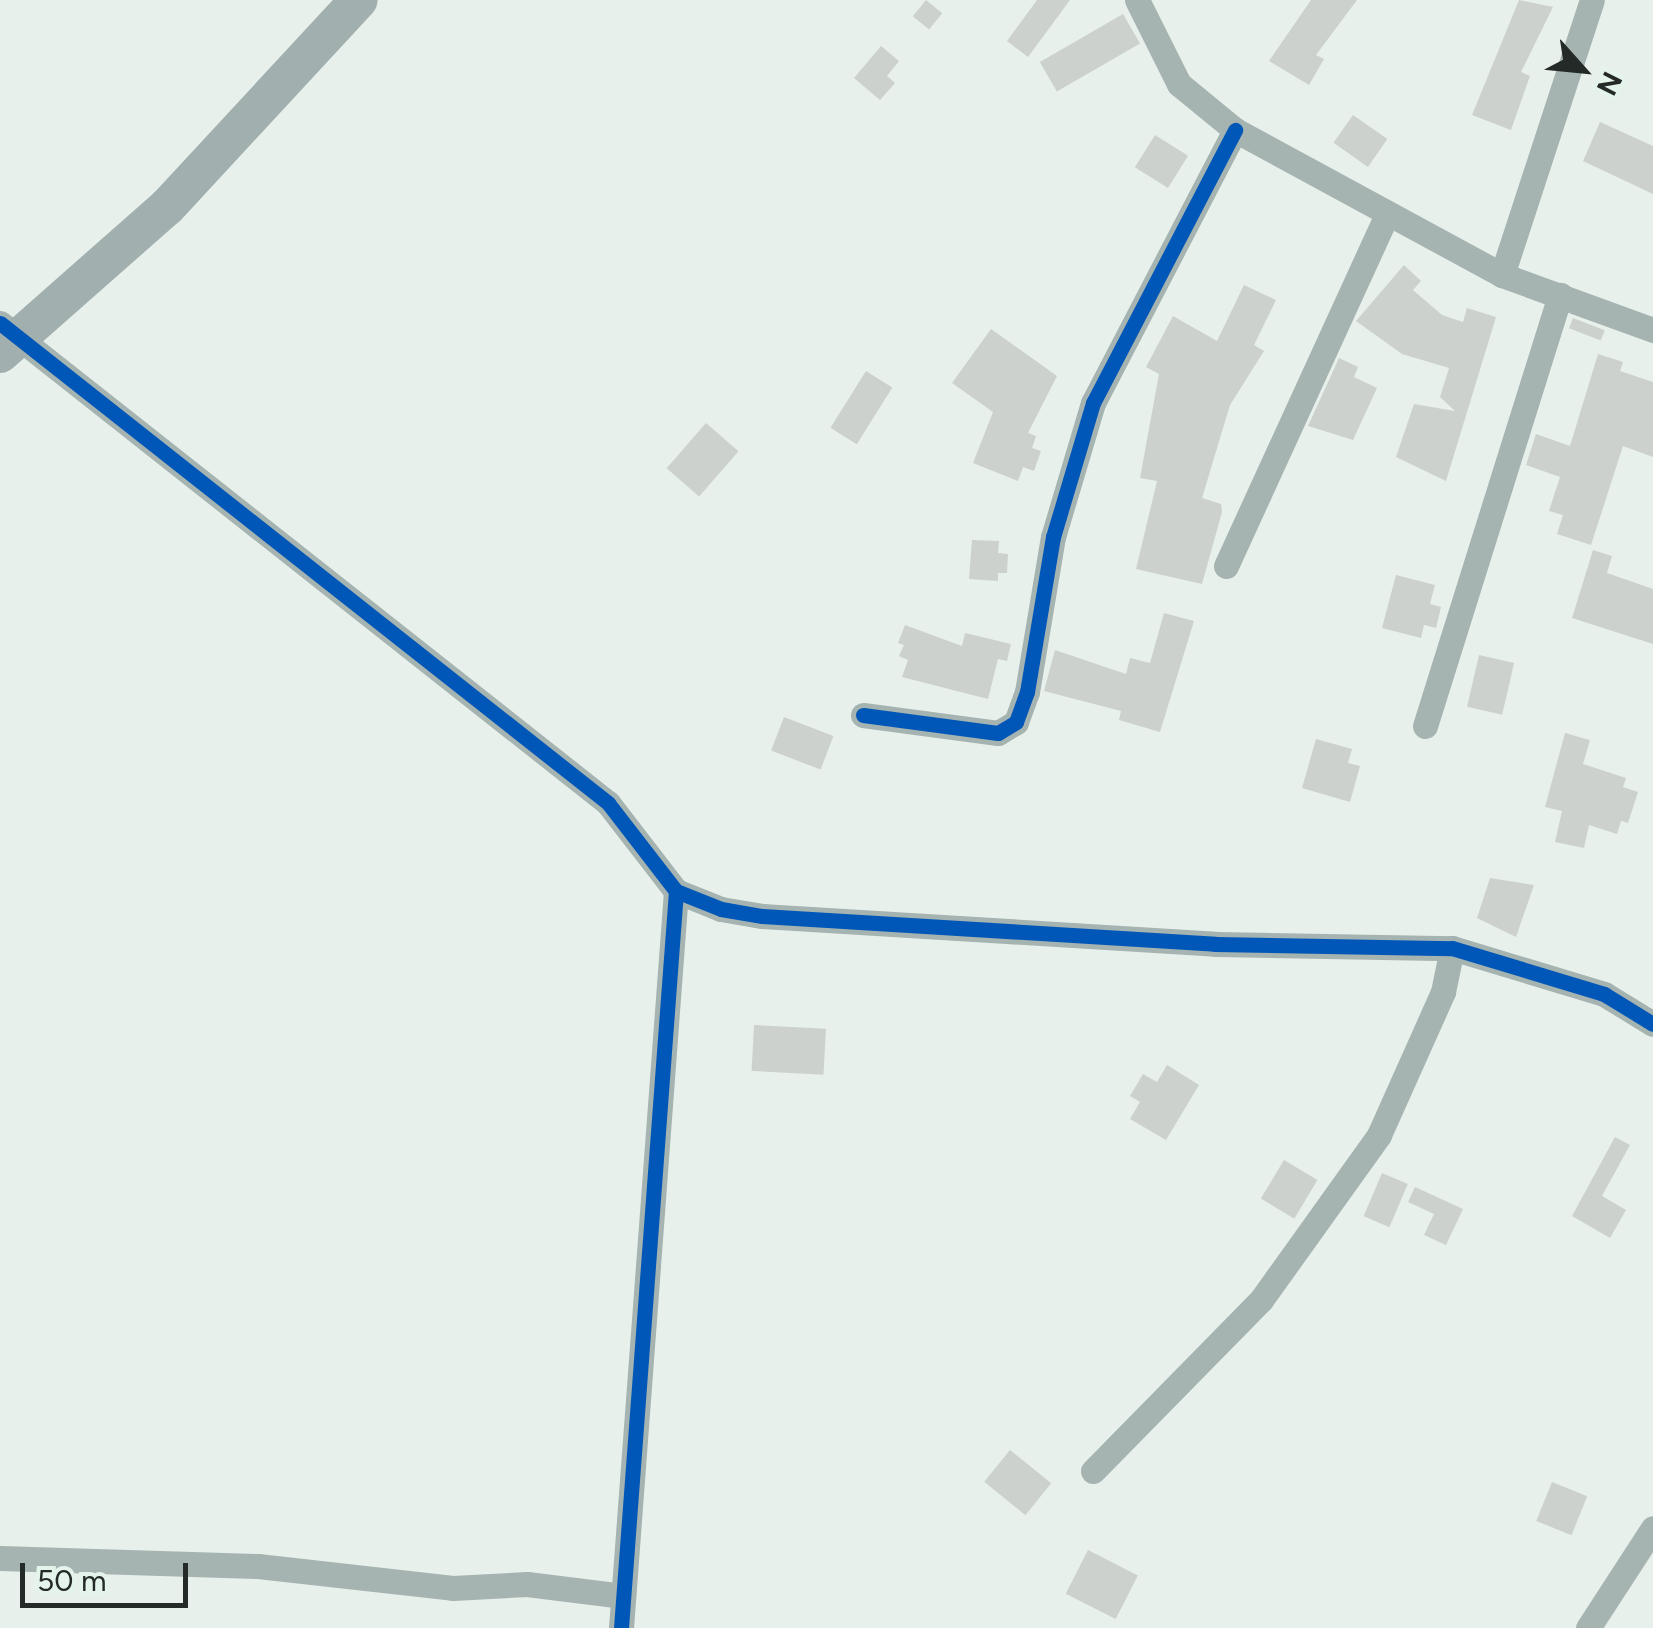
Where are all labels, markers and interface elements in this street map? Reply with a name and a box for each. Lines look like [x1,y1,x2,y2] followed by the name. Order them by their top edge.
[1533,20,1633,120] north arrow
[1590,66,1630,101] text: N
[25,1543,192,1605] scale bar
[37,1562,106,1599] text: 50 m

